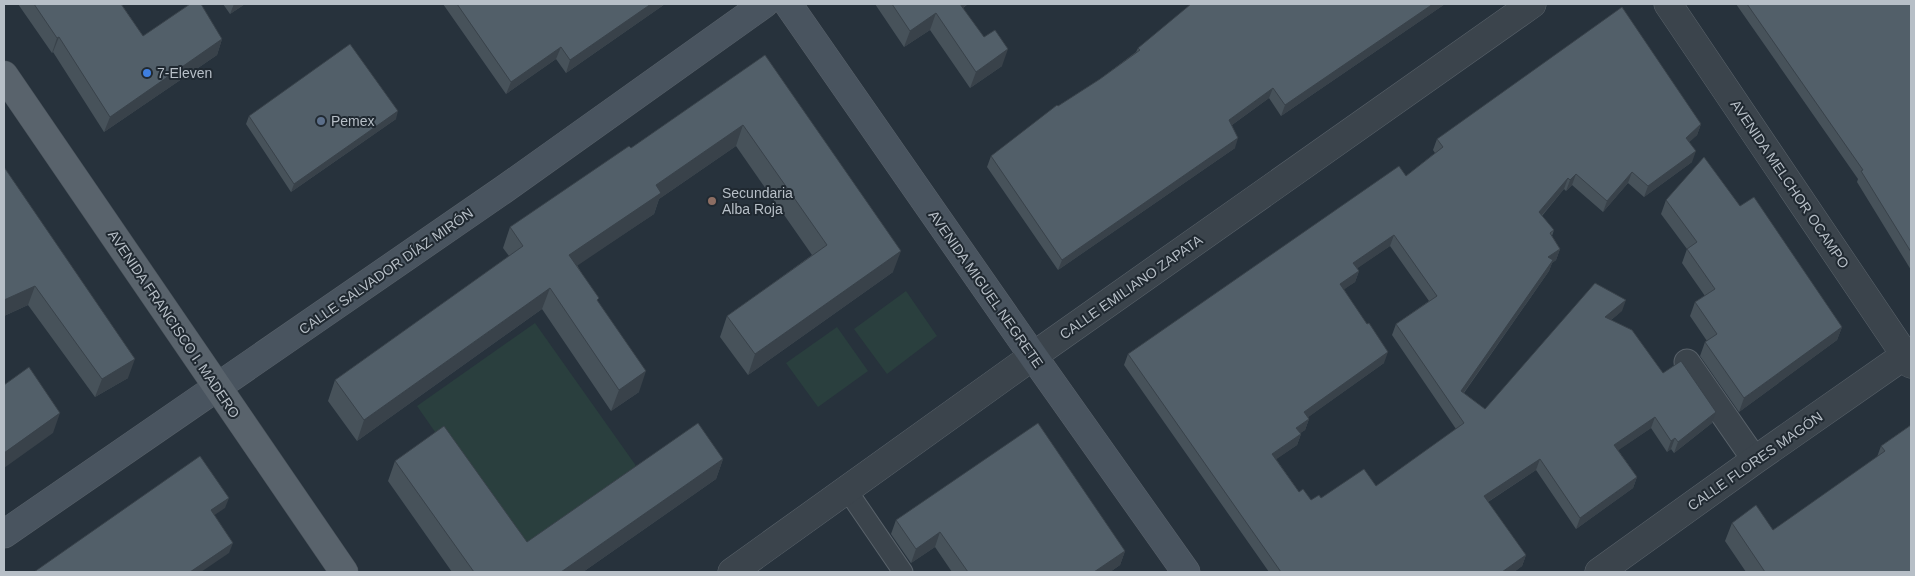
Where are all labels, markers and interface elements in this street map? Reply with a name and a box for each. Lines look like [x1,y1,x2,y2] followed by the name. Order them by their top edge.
[157,65,212,81] place label: 7-Eleven
[141,67,153,79] marker: 7-Eleven
[1728,97,1853,271] street label: AVENIDA MELCHOR OCAMPO
[331,113,375,129] place label: Pemex
[315,115,327,127] marker: Pemex
[722,185,793,217] place label: Secundaria Alba Roja
[706,195,718,207] marker: Secundaria Alba Roja
[296,205,476,337] street label: CALLE SALVADOR DÍAZ MIRÓN
[925,207,1047,371] street label: AVENIDA MIGUEL NEGRETE
[105,227,243,421] street label: AVENIDA FRANCISCO I. MADERO
[1057,231,1206,342] street label: CALLE EMILIANO ZAPATA
[1684,408,1826,514] street label: CALLE FLORES MAGÓN

